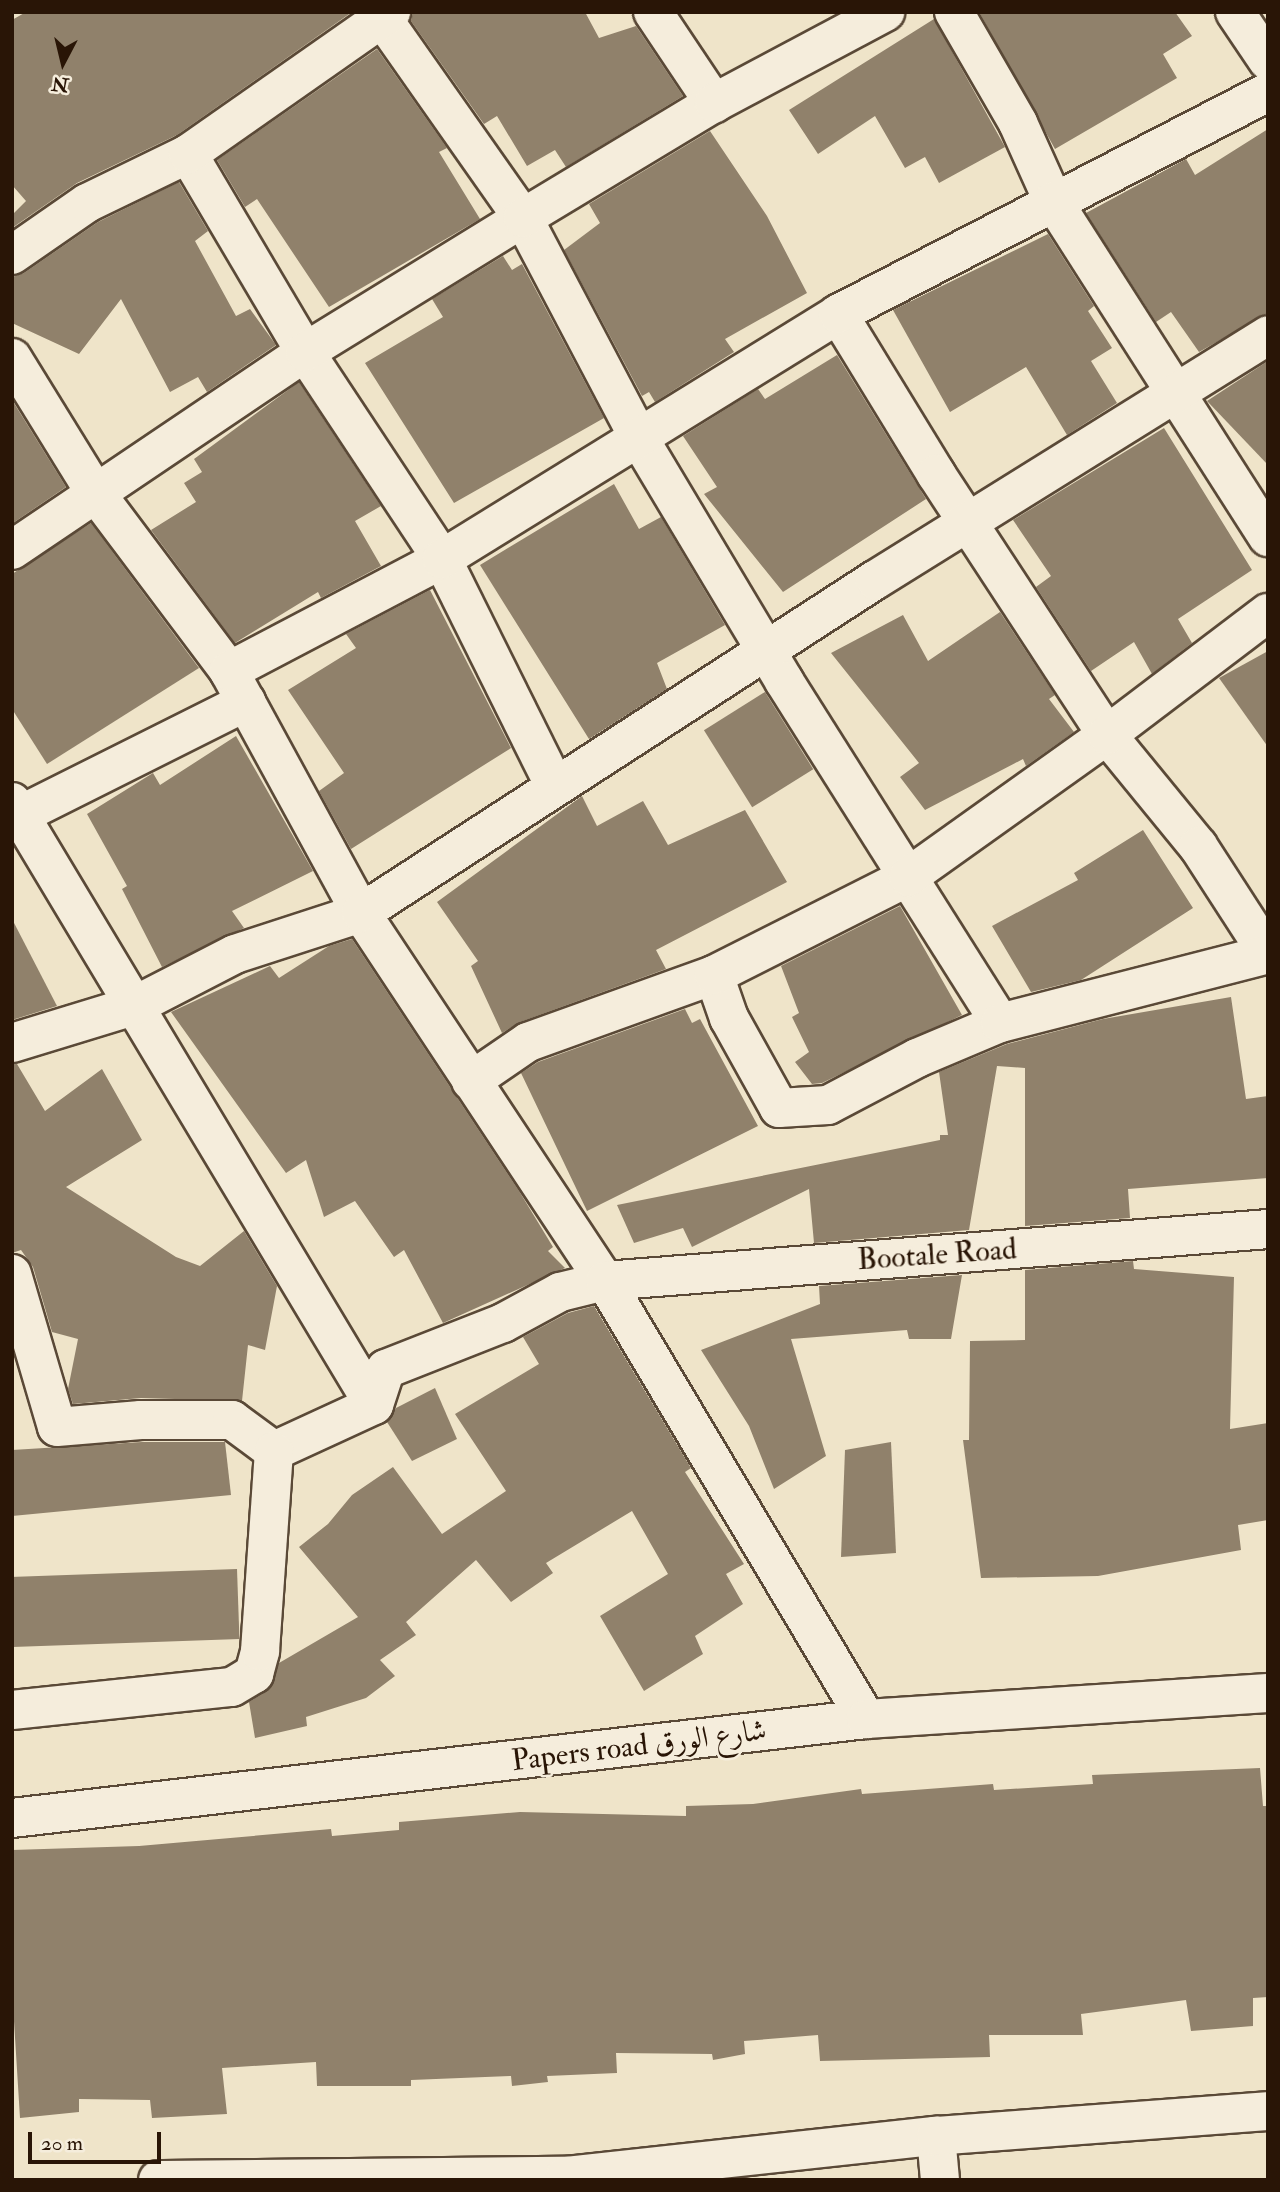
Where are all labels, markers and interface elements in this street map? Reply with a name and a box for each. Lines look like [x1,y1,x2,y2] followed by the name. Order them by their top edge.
[28,28,98,98] north arrow
[51,71,70,97] text: N
[856,1231,1018,1279] street label: Bootale Road
[509,1712,769,1780] street label: Papers road شارع الورق
[32,2118,164,2162] scale bar
[41,2130,83,2157] text: 20 m

